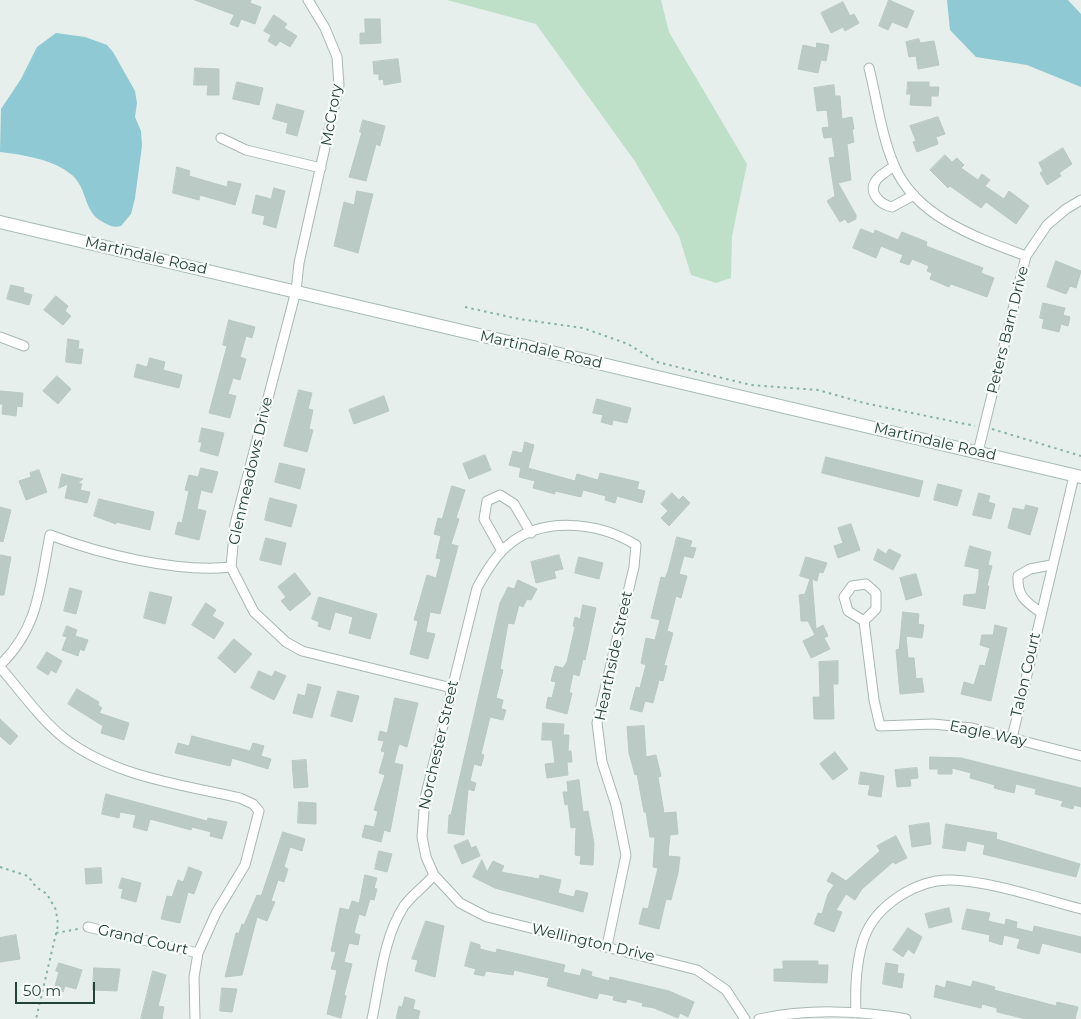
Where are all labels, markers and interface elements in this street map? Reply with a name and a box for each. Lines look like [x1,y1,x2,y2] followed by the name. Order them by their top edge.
[318,83,346,147] street label: McCrory
[83,233,209,279] street label: Martindale Road
[983,264,1033,396] street label: Peters Barn Drive
[478,327,604,373] street label: Martindale Road
[225,395,277,547] street label: Glenmeadows Drive
[872,419,998,465] street label: Martindale Road
[591,589,637,723] street label: Hearthside Street
[1007,631,1045,719] street label: Talon Court
[415,678,463,812] street label: Norchester Street
[948,717,1028,751] street label: Eagle Way
[530,920,656,966] street label: Wellington Drive
[96,921,190,959] street label: Grand Court
[18,972,98,1004] scale bar
[23,981,61,1000] text: 50 m

